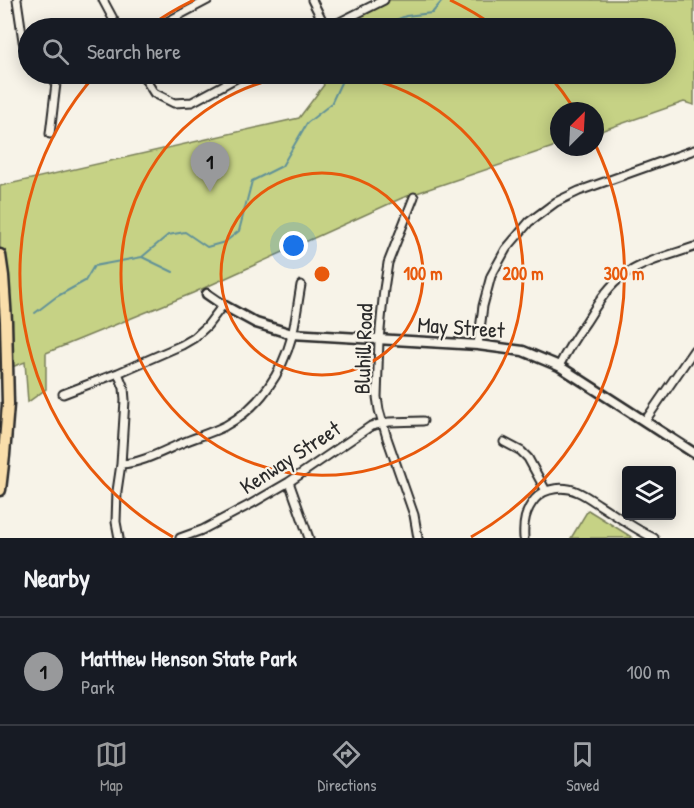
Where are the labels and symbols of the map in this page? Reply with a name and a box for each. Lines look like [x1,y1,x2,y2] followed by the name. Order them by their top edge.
[550,102,604,156] north arrow
[190,142,230,192] pin: 1
[279,231,308,260] your location
[403,261,443,286] text: 100 m
[503,261,543,286] text: 200 m
[604,261,644,286] text: 300 m
[312,264,332,284] centre of rings
[346,303,380,395] street label: Bluhill Road
[416,309,506,345] street label: May Street
[234,413,347,501] street label: Kenway Street

